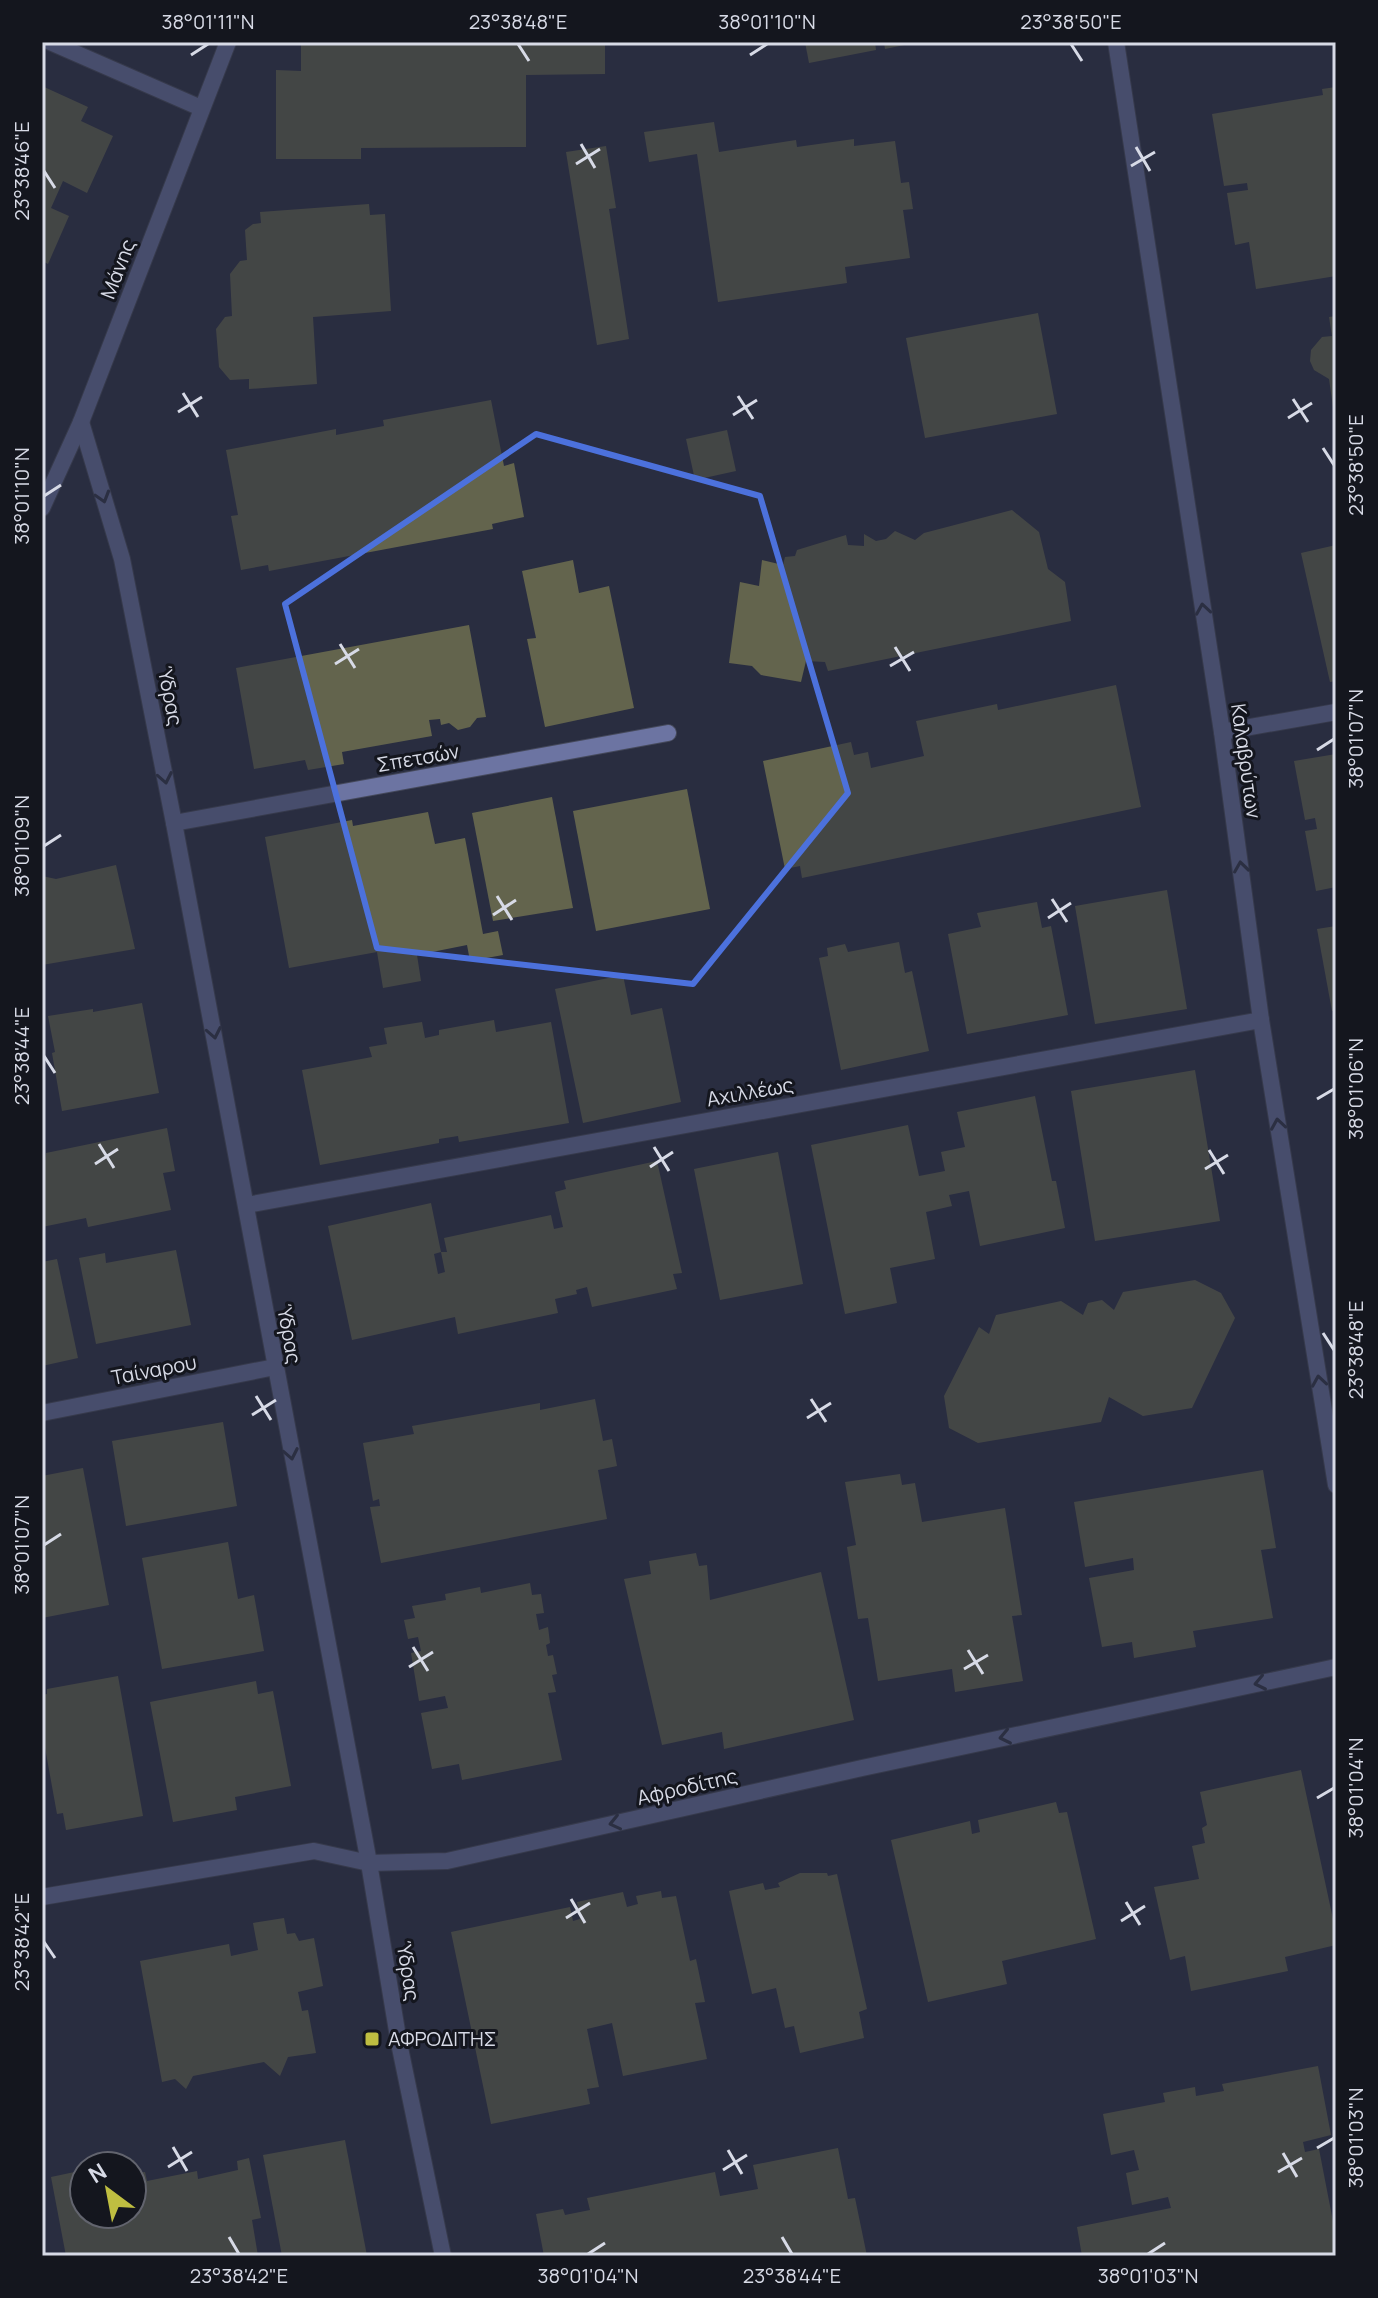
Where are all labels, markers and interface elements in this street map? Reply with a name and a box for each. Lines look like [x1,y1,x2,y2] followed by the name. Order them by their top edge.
[161,8,255,35] text: 38°01'11"N
[469,8,567,35] text: 23°38'48"E
[718,8,816,35] text: 38°01'10"N
[1020,8,1122,35] text: 23°38'50"E
[8,121,35,221] text: 23°38'46"E
[94,235,141,303] street label: Μάνης
[1342,414,1369,516] text: 23°38'50"E
[8,447,35,545] text: 38°01'10"N
[94,489,110,503] one-way arrow
[1195,602,1212,616] one-way arrow
[151,664,189,728] street label: Ύδρας
[1342,689,1369,789] text: 38°01'07"N
[1225,702,1268,820] street label: Καλαβρύτων
[375,737,461,778] street label: Σπετσών
[156,771,173,784] one-way arrow
[8,795,35,897] text: 38°01'09"N
[1232,860,1249,873] one-way arrow
[8,1007,35,1105] text: 23°38'44"E
[205,1026,222,1040] one-way arrow
[1342,1038,1369,1140] text: 38°01'06"N
[704,1071,795,1112] street label: Αχιλλέως
[1270,1117,1287,1131] one-way arrow
[1342,1301,1369,1399] text: 23°38'48"E
[271,1302,308,1366] street label: Ύδρας
[109,1348,199,1391] street label: Ταίναρου
[1311,1374,1328,1387] one-way arrow
[282,1447,299,1461] one-way arrow
[8,1495,35,1595] text: 38°01'07"N
[1253,1674,1267,1691] one-way arrow
[999,1728,1013,1745] one-way arrow
[1342,1738,1369,1838] text: 38°01'04"N
[634,1762,740,1811] street label: Αφροδίτης
[609,1814,622,1831] one-way arrow
[8,1893,35,1991] text: 23°38'42"E
[390,1939,427,2003] street label: Ύδρας
[388,2025,497,2052] place label: ΑΦΡΟΔΙΤΗΣ
[363,2030,381,2048] marker: ΑΦΡΟΔΙΤΗΣ
[1342,2088,1369,2188] text: 38°01'03"N
[68,2150,148,2230] north arrow
[83,2156,112,2190] text: N
[190,2262,288,2289] text: 23°38'42"E
[538,2262,638,2289] text: 38°01'04"N
[743,2262,841,2289] text: 23°38'44"E
[1098,2262,1198,2289] text: 38°01'03"N

